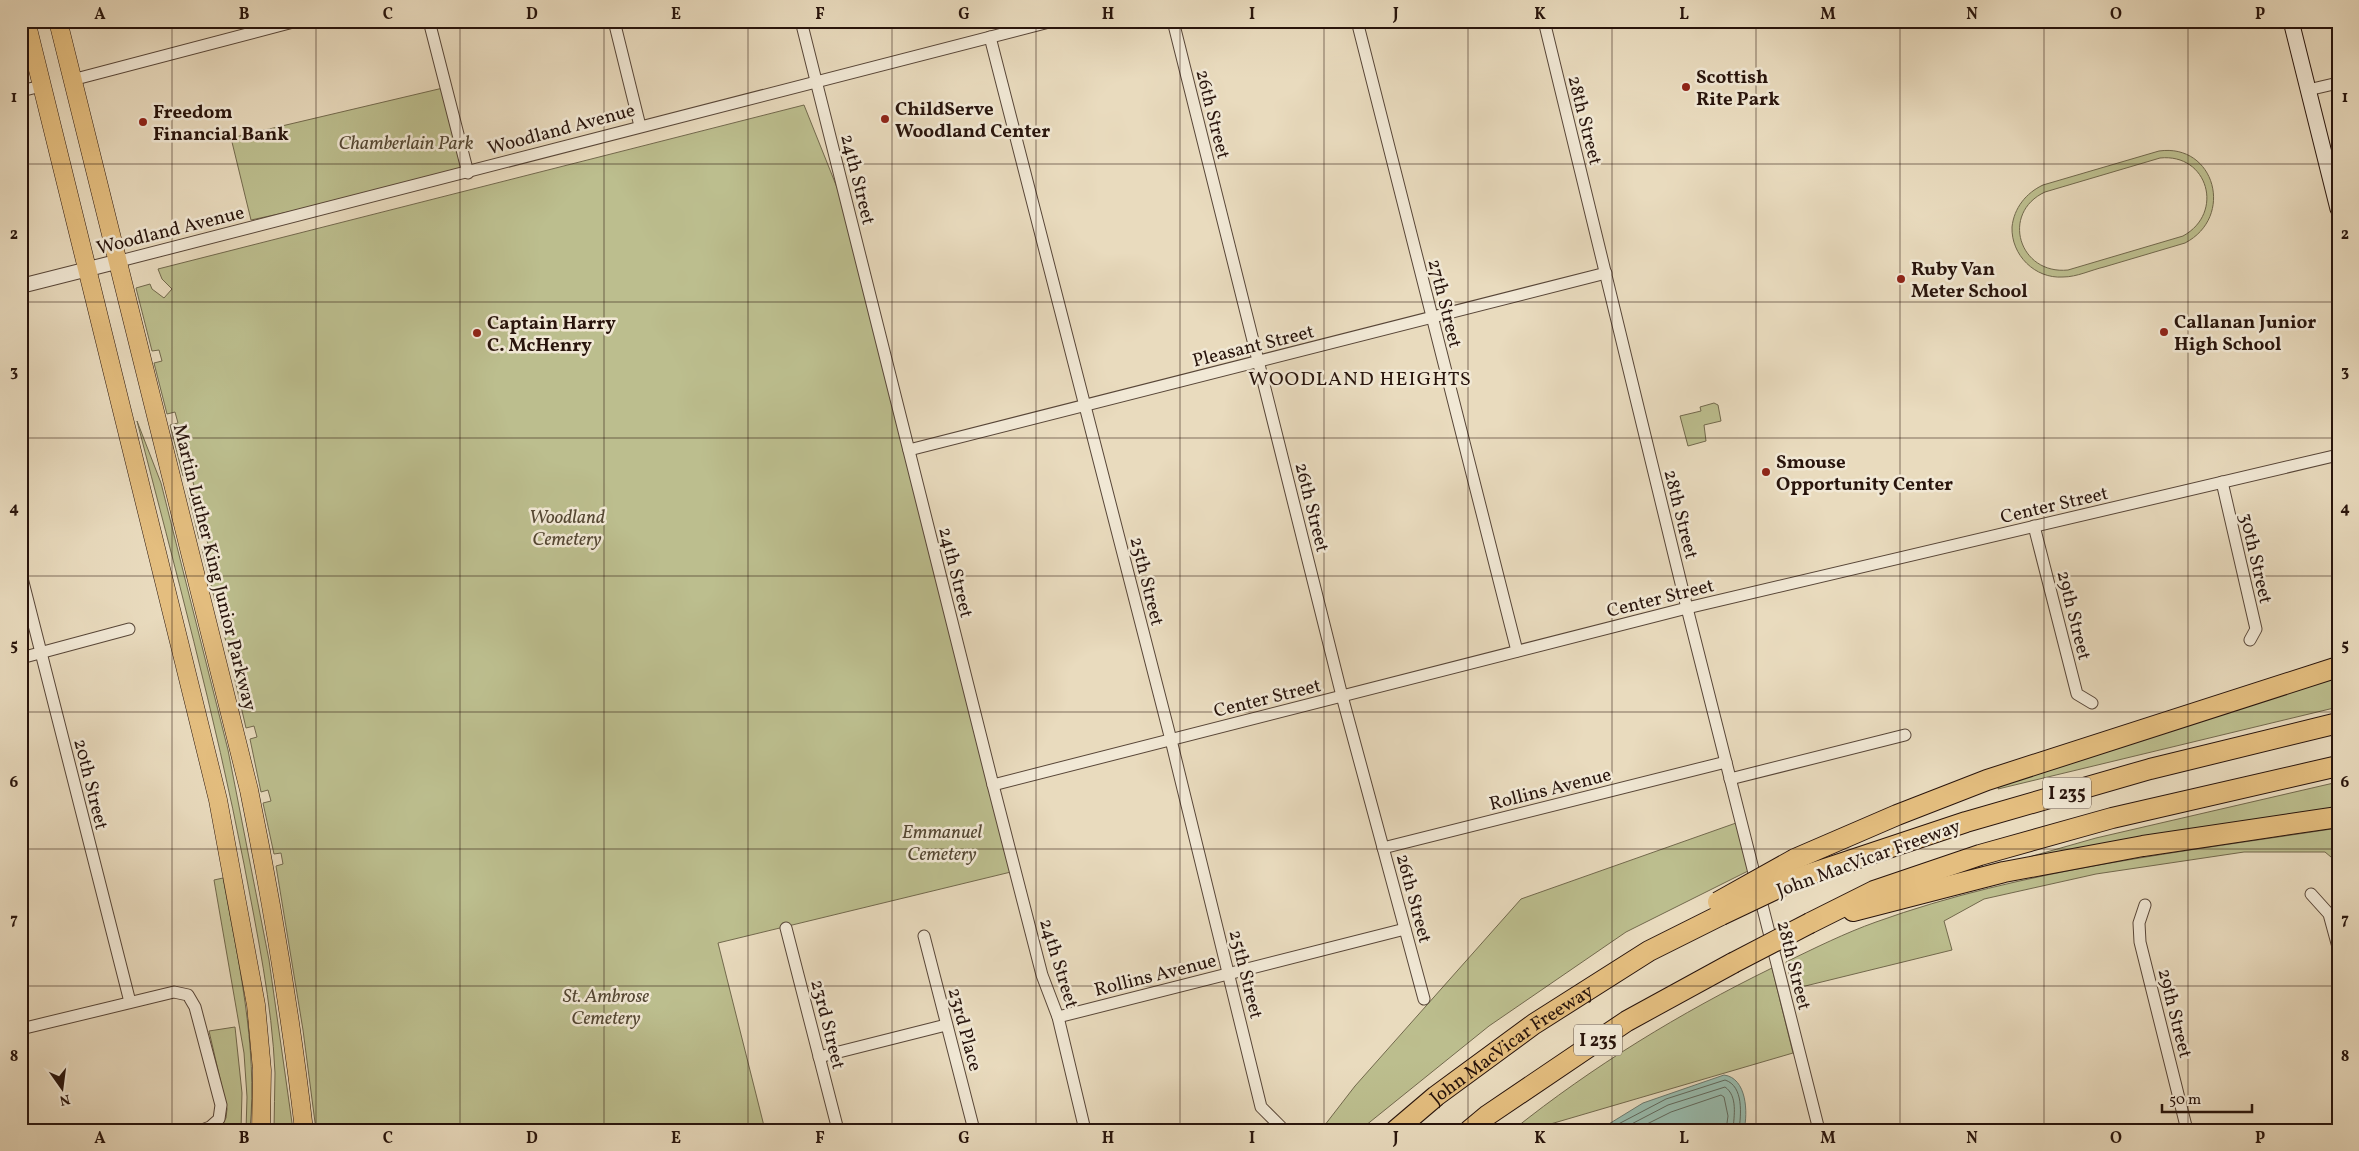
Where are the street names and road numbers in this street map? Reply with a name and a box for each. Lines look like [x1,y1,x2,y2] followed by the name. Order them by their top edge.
[1188,67,1236,162] street label: 26th Street
[1560,73,1608,168] street label: 28th Street
[485,98,638,162] street label: Woodland Avenue
[833,131,881,228] street label: 24th Street
[94,200,247,262] street label: Woodland Avenue
[1420,256,1468,351] street label: 27th Street
[1190,319,1317,375] street label: Pleasant Street
[166,421,262,714] street label: Martin Luther King Junior Parkway
[1287,460,1335,555] street label: 26th Street
[1656,467,1704,562] street label: 28th Street
[1998,481,2111,531] street label: Center Street
[2232,511,2278,607] street label: 30th Street
[931,524,979,621] street label: 24th Street
[1122,534,1170,629] street label: 25th Street
[2049,568,2097,663] street label: 29th Street
[1604,573,1717,625] street label: Center Street
[1211,673,1324,725] street label: Center Street
[66,736,114,833] street label: 20th Street
[1487,762,1614,818] street label: Rollins Avenue
[2043,778,2091,808] road number: I 235
[1773,813,1964,904] street label: John MacVicar Freeway
[1389,851,1438,946] street label: 26th Street
[1032,916,1084,1012] street label: 24th Street
[1769,918,1817,1013] street label: 28th Street
[1221,927,1269,1022] street label: 25th Street
[1092,948,1219,1004] street label: Rollins Avenue
[2150,966,2198,1061] street label: 29th Street
[803,977,851,1072] street label: 23rd Street
[1425,979,1599,1111] street label: John MacVicar Freeway
[940,985,988,1074] street label: 23rd Place
[1574,1024,1622,1056] road number: I 235

